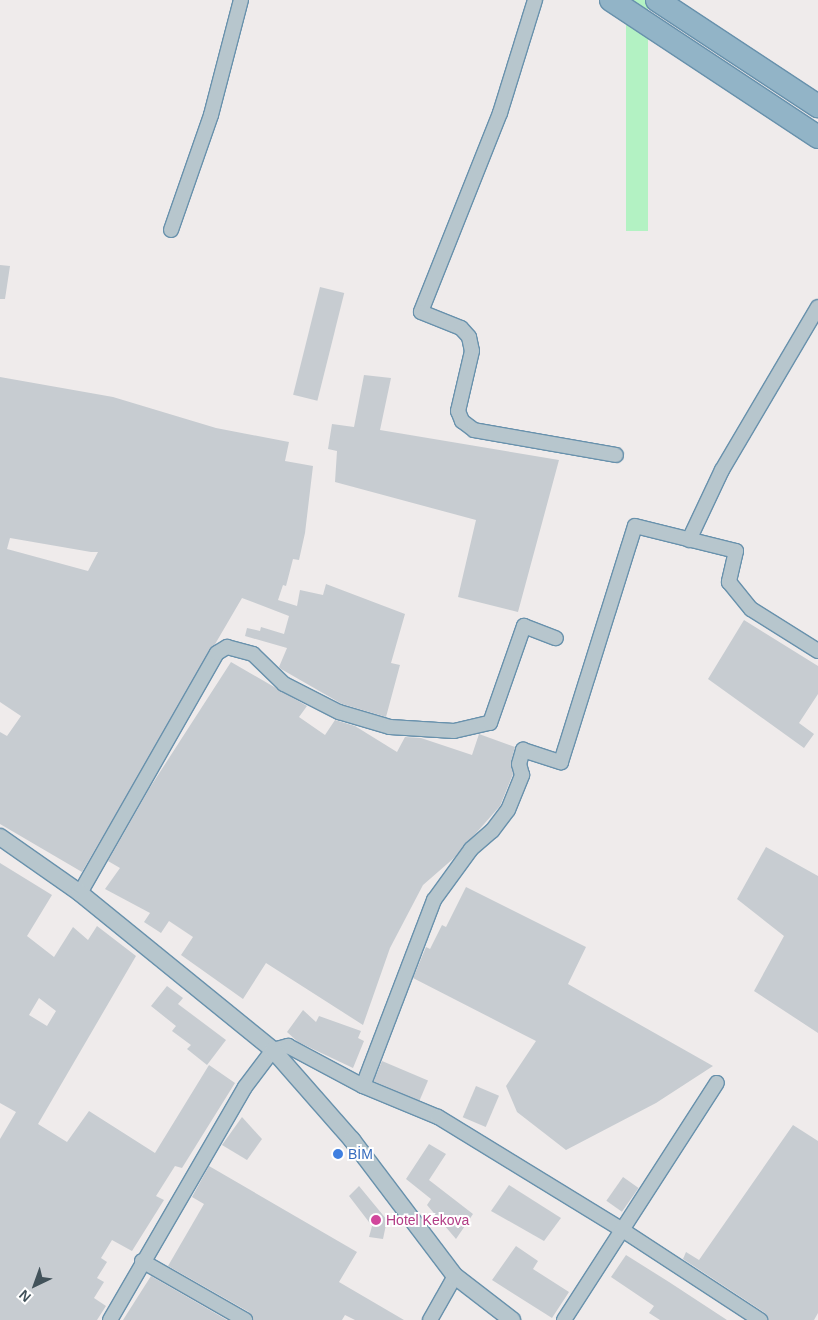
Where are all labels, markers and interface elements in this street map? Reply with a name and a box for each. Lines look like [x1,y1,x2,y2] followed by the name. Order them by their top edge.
[348,1146,373,1162] place label: BİM
[332,1148,344,1160] marker: BİM
[386,1212,469,1228] place label: Hotel Kekova
[370,1214,382,1226] marker: Hotel Kekova
[10,1260,60,1310] north arrow
[16,1287,34,1305] text: N

